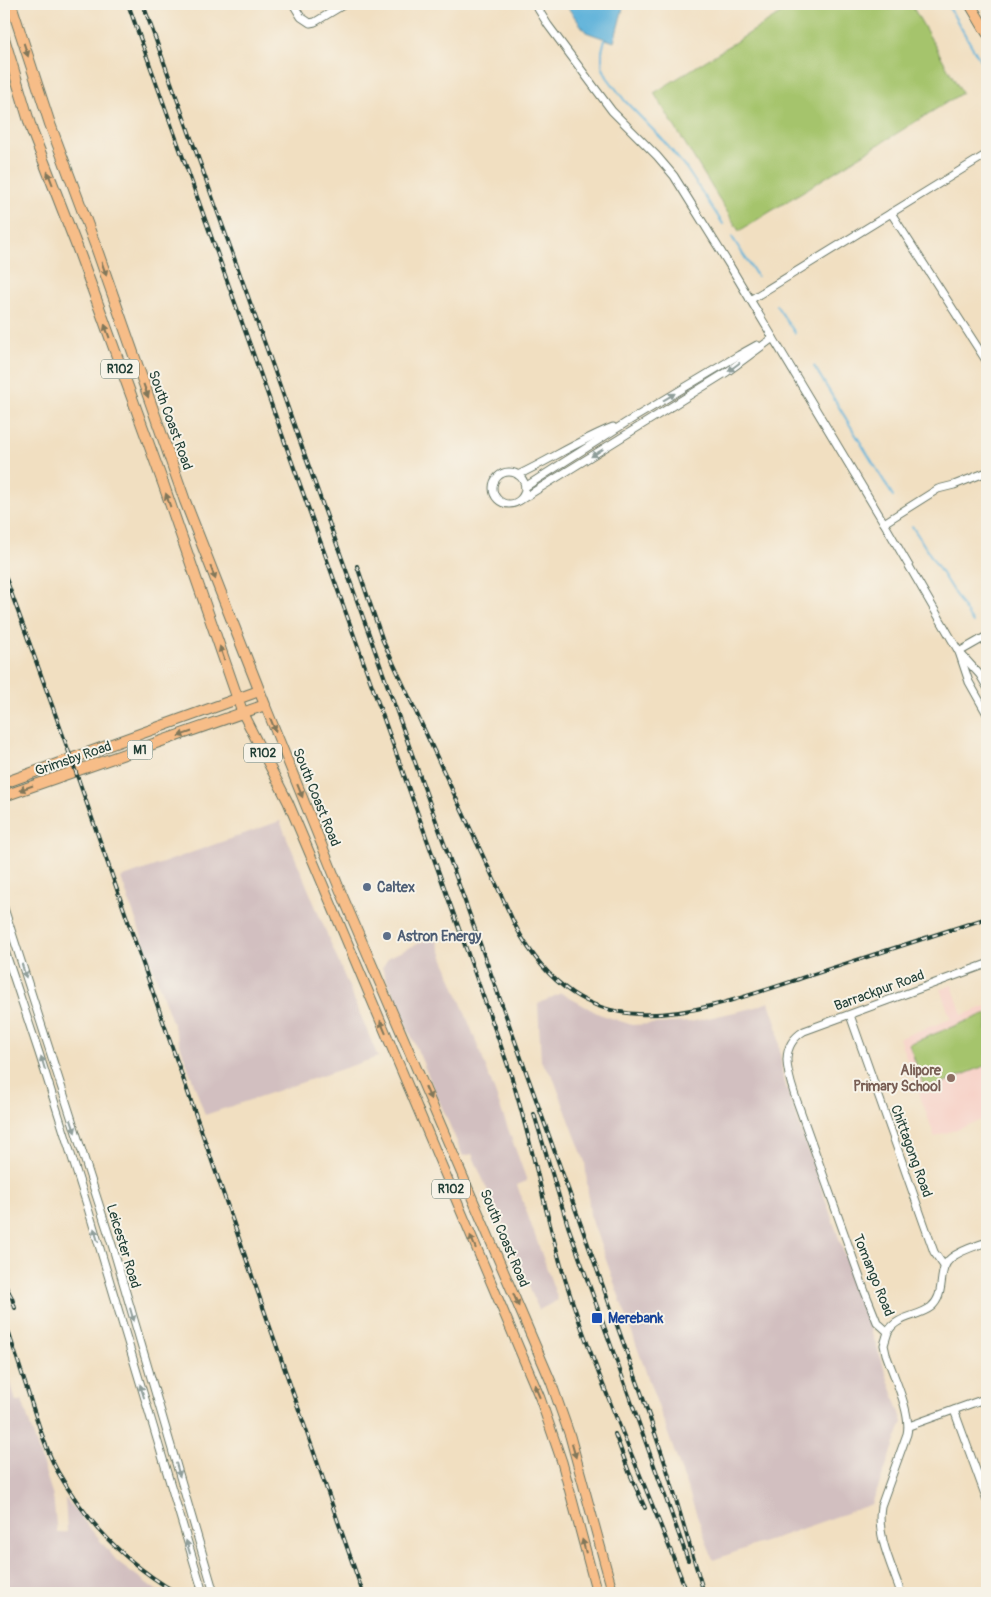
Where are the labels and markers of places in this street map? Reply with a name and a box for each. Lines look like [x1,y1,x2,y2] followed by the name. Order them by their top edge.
[377,879,415,896] place label: Caltex
[361,881,373,893] marker: Caltex
[397,928,481,945] place label: Astron Energy
[381,930,393,942] marker: Astron Energy
[853,1062,942,1095] place label: Alipore Primary School
[945,1072,957,1084] marker: Alipore Primary School
[608,1310,663,1327] place label: Merebank
[590,1311,604,1325] marker: Merebank

